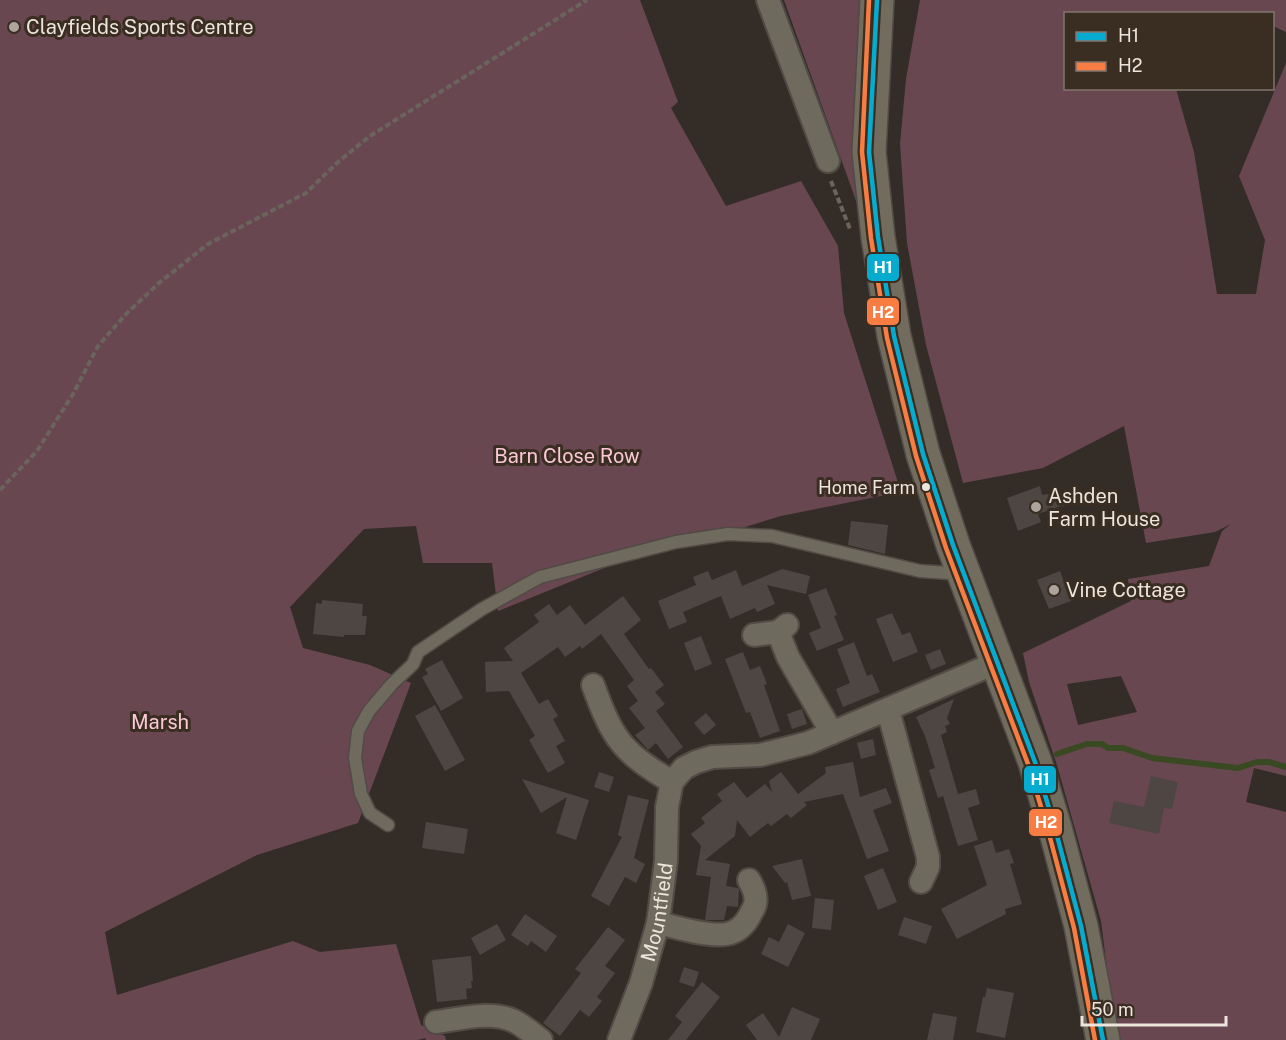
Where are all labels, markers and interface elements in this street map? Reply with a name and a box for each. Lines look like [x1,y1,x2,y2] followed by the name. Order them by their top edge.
[1064,12,1274,90] legend
[26,15,254,39] place label: Clayfields Sports Centre
[7,20,21,34] marker: Clayfields Sports Centre
[1118,25,1139,46] text: H1
[1118,55,1143,76] text: H2
[866,253,900,282] line badge: H1
[873,258,893,277] text: H1
[866,297,900,326] line badge: H2
[872,303,894,322] text: H2
[494,444,640,468] park label: Barn Close Row
[818,477,915,498] place label: Home Farm
[920,481,932,493] marker: Home Farm
[1048,484,1160,531] place label: Ashden Farm House
[1029,500,1043,514] marker: Ashden Farm House
[1066,578,1186,602] place label: Vine Cottage
[1047,583,1061,597] marker: Vine Cottage
[131,710,189,734] park label: Marsh
[1023,765,1057,794] line badge: H1
[1030,770,1050,789] text: H1
[1028,808,1063,837] line badge: H2
[1035,813,1057,832] text: H2
[636,861,678,964] street label: Mountfield
[1082,989,1226,1027] scale bar
[1091,999,1134,1020] text: 50 m

